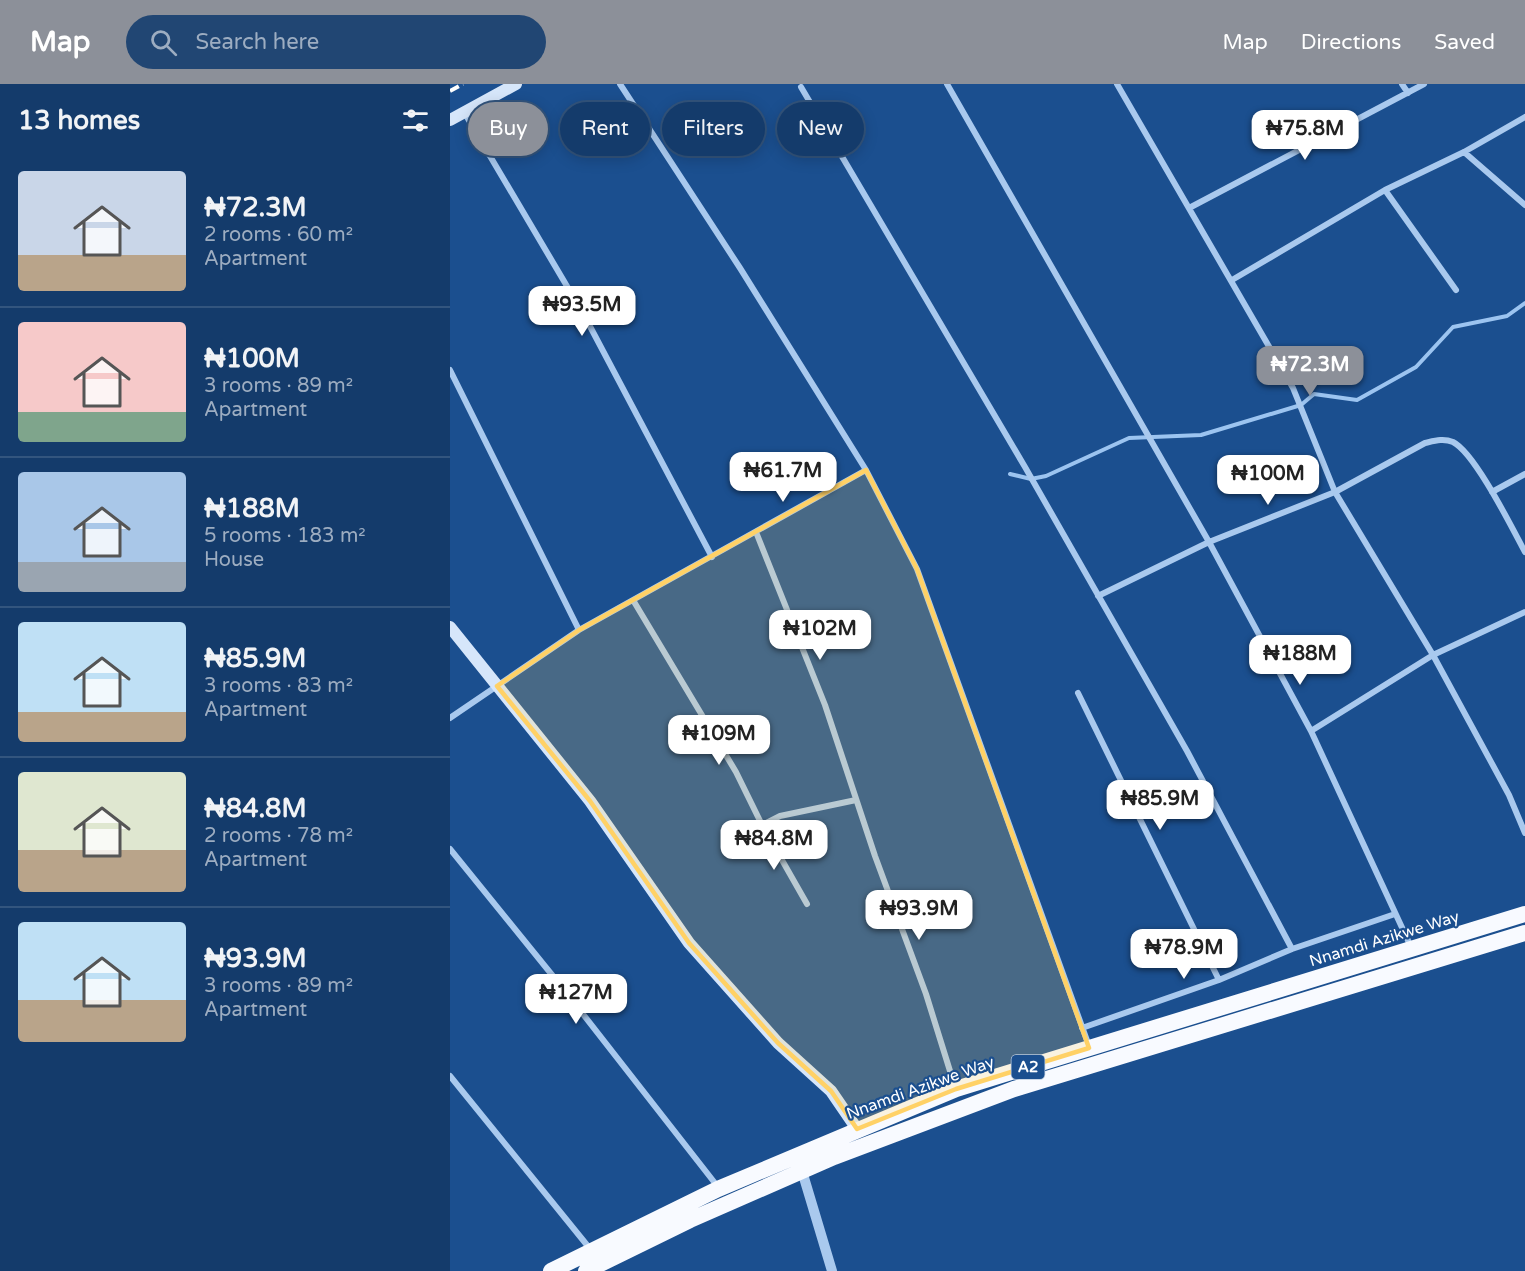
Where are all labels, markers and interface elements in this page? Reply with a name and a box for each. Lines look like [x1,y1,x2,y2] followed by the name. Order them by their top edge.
[126,15,546,69] search box
[30,25,90,59] text: Map
[147,26,180,59] icon: search
[195,29,319,55] text: Search here
[1222,30,1268,55] text: Map
[1301,30,1401,55] text: Directions
[1434,30,1495,55] text: Saved
[468,102,548,156] chip: Buy
[560,102,650,156] chip: Rent
[662,102,765,156] chip: Filters
[777,102,864,156] chip: New
[399,104,432,137] icon: filters
[18,105,140,136] text: 13 homes
[1256,110,1354,161] pin: ₦75.8M
[1266,117,1344,141] text: ₦75.8M
[204,192,307,223] text: ₦72.3M
[66,195,138,267] icon: home
[204,223,353,247] text: 2 rooms · 60 m²
[204,247,307,271] text: Apartment
[533,286,631,337] pin: ₦93.5M
[543,293,621,317] text: ₦93.5M
[204,343,300,374] text: ₦100M
[66,346,138,418] icon: home
[1261,346,1359,397] pin: ₦72.3M
[1271,353,1349,377] text: ₦72.3M
[204,374,353,398] text: 3 rooms · 89 m²
[204,398,307,422] text: Apartment
[734,452,832,503] pin: ₦61.7M
[1226,455,1310,506] pin: ₦100M
[744,459,822,483] text: ₦61.7M
[1231,462,1305,486] text: ₦100M
[204,493,300,524] text: ₦188M
[66,496,138,568] icon: home
[204,524,366,548] text: 5 rooms · 183 m²
[204,548,264,572] text: House
[778,610,862,661] pin: ₦102M
[783,617,857,641] text: ₦102M
[1258,635,1342,686] pin: ₦188M
[1263,642,1337,666] text: ₦188M
[204,643,306,674] text: ₦85.9M
[66,646,138,718] icon: home
[204,674,353,698] text: 3 rooms · 83 m²
[204,698,307,722] text: Apartment
[677,715,761,766] pin: ₦109M
[682,722,756,746] text: ₦109M
[1111,780,1209,831] pin: ₦85.9M
[1121,787,1199,811] text: ₦85.9M
[204,793,307,824] text: ₦84.8M
[66,796,138,868] icon: home
[725,820,823,871] pin: ₦84.8M
[204,824,353,848] text: 2 rooms · 78 m²
[735,827,813,851] text: ₦84.8M
[204,848,307,872] text: Apartment
[870,890,968,941] pin: ₦93.9M
[880,897,958,921] text: ₦93.9M
[1307,907,1462,971] street label: Nnamdi Azikwe Way
[1135,929,1233,980] pin: ₦78.9M
[1145,936,1223,960] text: ₦78.9M
[204,943,307,974] text: ₦93.9M
[66,946,138,1018] icon: home
[204,974,353,998] text: 3 rooms · 89 m²
[534,974,618,1025] pin: ₦127M
[539,981,613,1005] text: ₦127M
[204,998,307,1022] text: Apartment
[844,1052,997,1124] street label: Nnamdi Azikwe Way
[1012,1055,1044,1079] road number: A2

